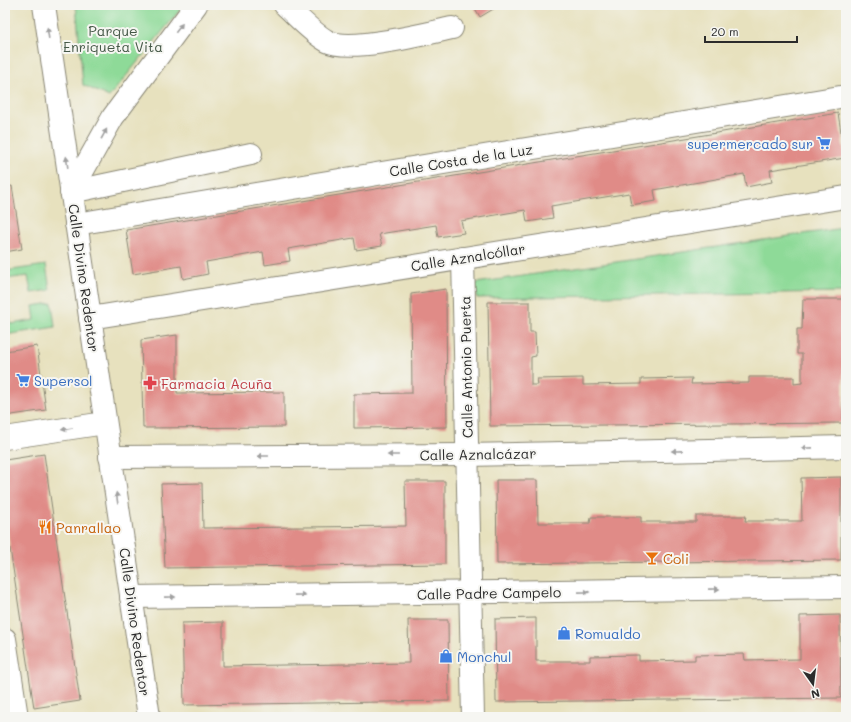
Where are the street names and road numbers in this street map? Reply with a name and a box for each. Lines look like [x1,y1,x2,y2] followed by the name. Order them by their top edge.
[388,139,534,181] street label: Calle Costa de la Luz
[64,203,104,353] street label: Calle Divino Redentor
[409,239,527,275] street label: Calle Aznalcóllar
[455,296,477,438] street label: Calle Antonio Puerta
[419,443,537,465] street label: Calle Aznalcázar
[115,547,155,697] street label: Calle Divino Redentor
[417,582,561,604] street label: Calle Padre Campelo

